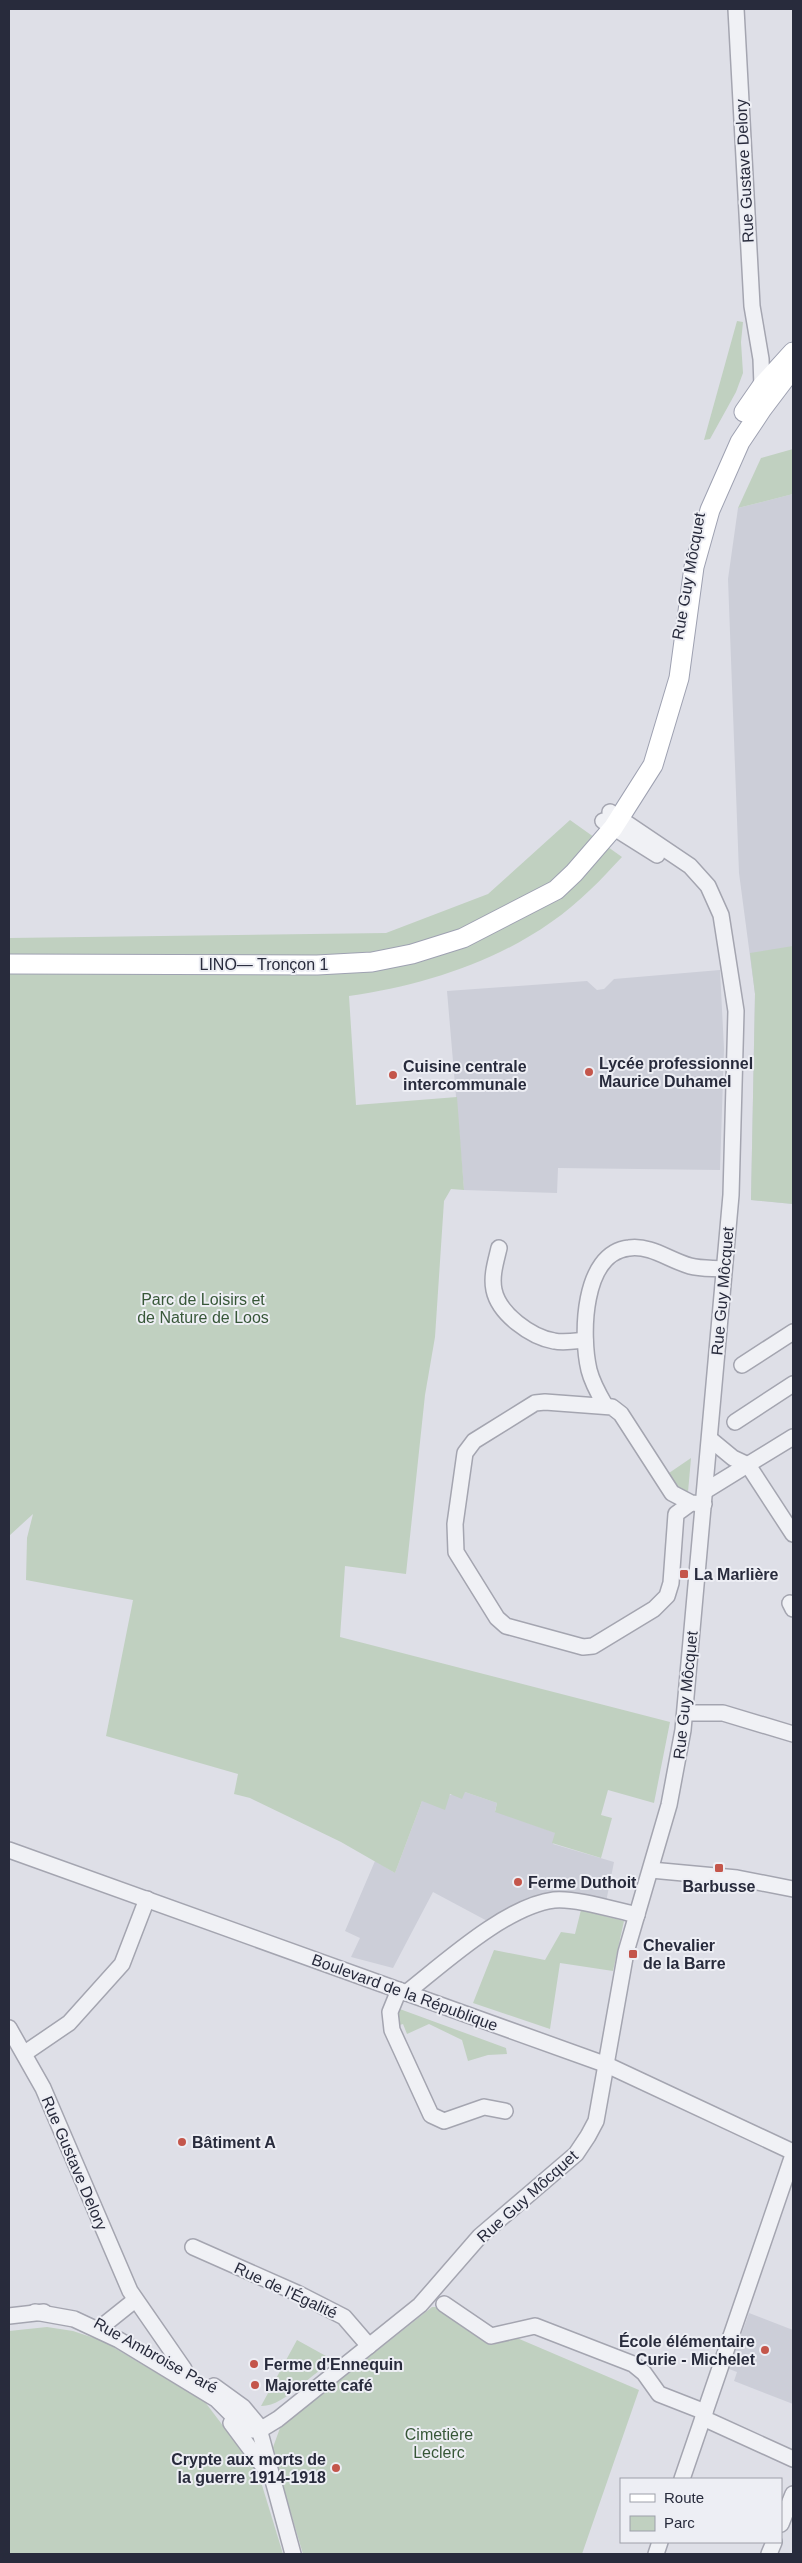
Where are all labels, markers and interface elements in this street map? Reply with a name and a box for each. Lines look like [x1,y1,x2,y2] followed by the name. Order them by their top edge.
[732,99,757,243] street label: Rue Gustave Delory
[669,511,708,641] street label: Rue Guy Môcquet
[200,956,329,973] street label: LINO— Tronçon 1
[599,1055,753,1090] place label: Lycée professionnel Maurice Duhamel
[403,1058,527,1093] place label: Cuisine centrale intercommunale
[583,1066,595,1078] marker: Lycée professionnel Maurice Duhamel
[387,1069,399,1081] marker: Cuisine centrale intercommunale
[708,1226,737,1356] street label: Rue Guy Môcquet
[137,1291,269,1326] park label: Parc de Loisirs et de Nature de Loos
[694,1566,779,1583] place label: La Marlière
[678,1568,690,1580] marker: La Marlière
[670,1629,701,1760] street label: Rue Guy Môcquet
[713,1862,725,1874] marker: Barbusse
[528,1874,637,1891] place label: Ferme Duthoit
[512,1876,524,1888] marker: Ferme Duthoit
[683,1878,756,1895] place label: Barbusse
[643,1937,726,1972] place label: Chevalier de la Barre
[627,1948,639,1960] marker: Chevalier de la Barre
[310,1951,500,2034] street label: Boulevard de la République
[39,2094,111,2233] street label: Rue Gustave Delory
[192,2134,276,2151] place label: Bâtiment A
[176,2136,188,2148] marker: Bâtiment A
[474,2147,581,2246] street label: Rue Guy Môcquet
[232,2258,340,2322] street label: Rue de l'Égalité
[91,2314,221,2397] street label: Rue Ambroise Paré
[619,2332,756,2368] place label: École élémentaire Curie - Michelet
[759,2344,771,2356] marker: École élémentaire Curie - Michelet
[264,2356,403,2373] place label: Ferme d'Ennequin
[248,2358,260,2370] marker: Ferme d'Ennequin
[265,2377,373,2394] place label: Majorette café
[249,2379,261,2391] marker: Majorette café
[405,2426,473,2461] park label: Cimetière Leclerc
[171,2451,326,2486] place label: Crypte aux morts de la guerre 1914-1918
[330,2462,342,2474] marker: Crypte aux morts de la guerre 1914-1918
[620,2478,782,2543] legend
[664,2489,704,2506] text: Route
[664,2514,695,2531] text: Parc

